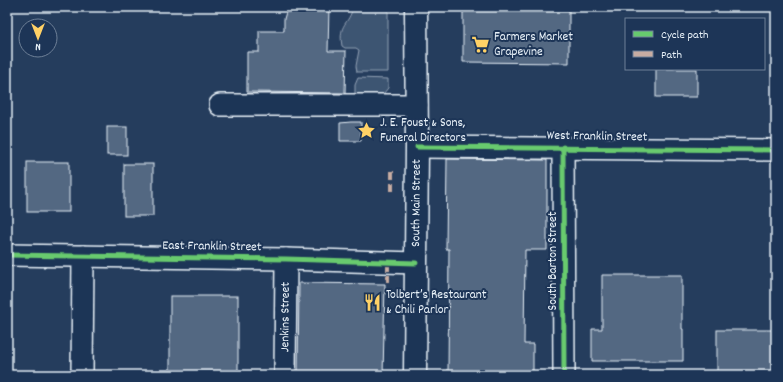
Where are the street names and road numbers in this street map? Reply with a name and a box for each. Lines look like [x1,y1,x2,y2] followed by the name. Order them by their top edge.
[547,127,648,147] street label: West Franklin Street
[407,159,426,247] street label: South Main Street
[544,211,563,311] street label: South Barton Street
[162,237,262,257] street label: East Franklin Street
[276,282,295,352] street label: Jenkins Street

